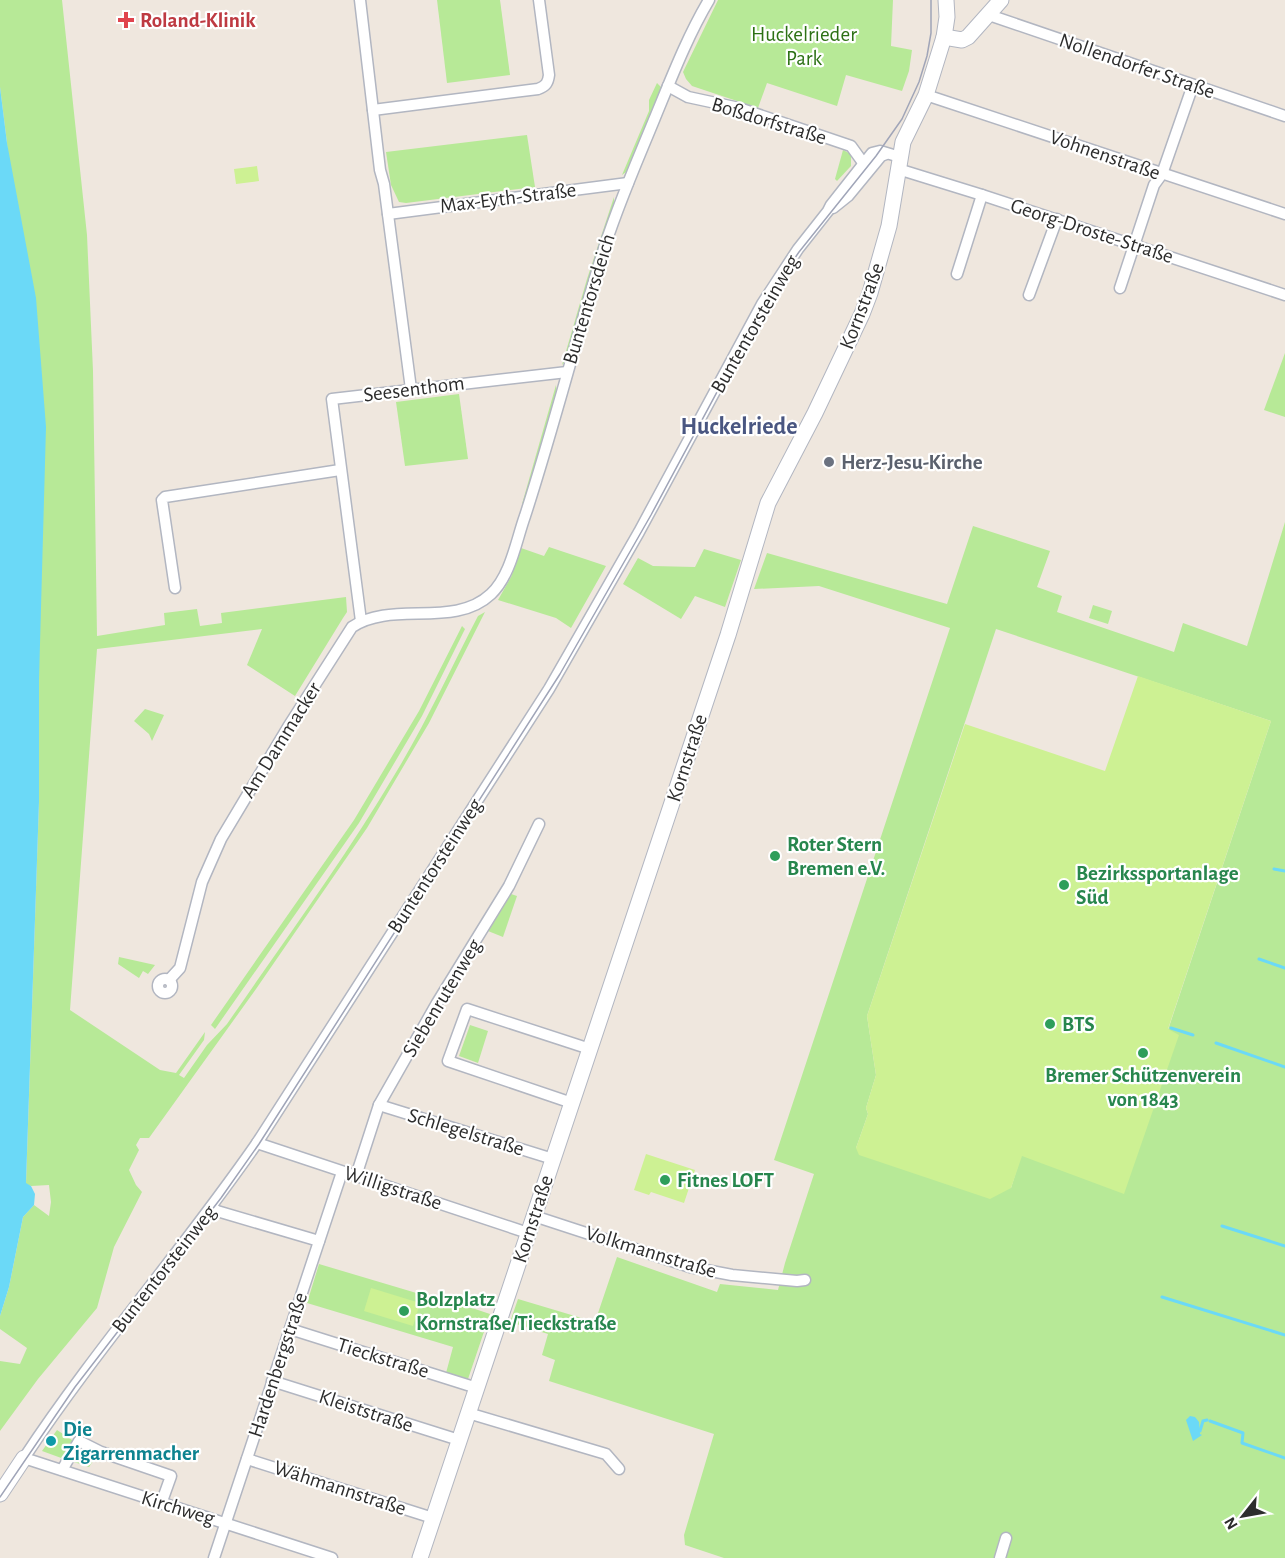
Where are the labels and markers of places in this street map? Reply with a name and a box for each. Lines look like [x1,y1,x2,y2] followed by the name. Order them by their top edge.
[140,10,256,31] place label: Roland-Klinik
[117,11,135,29] marker: Roland-Klinik
[841,452,983,473] place label: Herz-Jesu-Kirche
[822,455,836,469] marker: Herz-Jesu-Kirche
[787,834,885,879] place label: Roter Stern Bremen e.V.
[768,849,782,863] marker: Roter Stern Bremen e.V.
[1076,863,1239,908] place label: Bezirkssportanlage Süd
[1057,878,1071,892] marker: Bezirkssportanlage Süd
[1062,1014,1095,1035] place label: BTS
[1043,1017,1057,1031] marker: BTS
[1136,1046,1150,1060] marker: Bremer Schützenverein von 1843
[1045,1065,1241,1110] place label: Bremer Schützenverein von 1843
[677,1170,774,1191] place label: Fitnes LOFT
[658,1173,672,1187] marker: Fitnes LOFT
[416,1289,617,1334] place label: Bolzplatz Kornstraße/Tieckstraße
[397,1304,411,1318] marker: Bolzplatz Kornstraße/Tieckstraße
[63,1419,200,1464] place label: Die Zigarrenmacher
[44,1434,58,1448] marker: Die Zigarrenmacher

